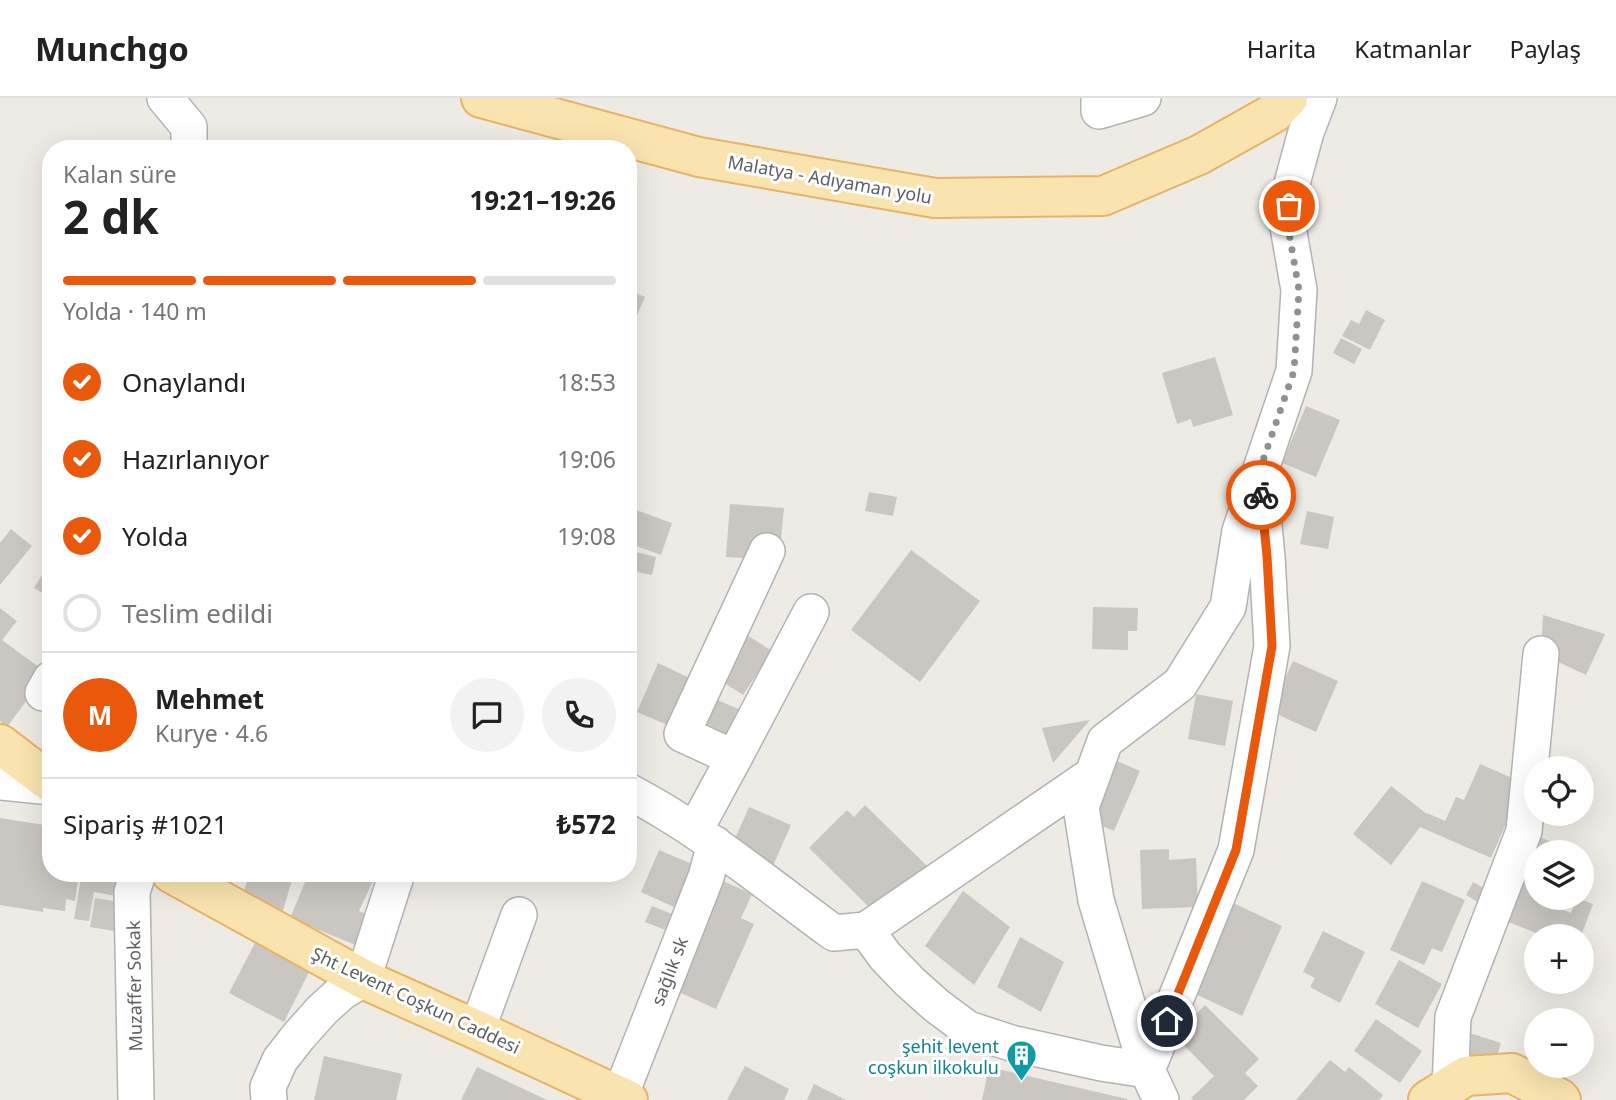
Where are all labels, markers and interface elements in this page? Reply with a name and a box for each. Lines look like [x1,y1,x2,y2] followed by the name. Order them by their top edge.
[35,26,189,71] text: Munchgo
[1247,32,1316,65] text: Harita
[1354,32,1472,65] text: Katmanlar
[1510,32,1581,65] text: Paylaş
[726,149,934,209] street label: Malatya - Adıyaman yolu
[63,158,176,190] text: Kalan süre
[1259,176,1319,236] pin
[469,182,616,218] text: 19:21–19:26
[63,185,159,247] text: 2 dk
[1270,187,1308,225] icon: bag
[63,295,207,327] text: Yolda · 140 m
[63,363,101,401] icon: check
[122,364,246,400] text: Onaylandı
[557,366,616,398] text: 18:53
[63,440,101,478] icon: check
[122,441,269,477] text: Hazırlanıyor
[557,443,616,475] text: 19:06
[1226,460,1296,530] courier
[1242,476,1280,514] icon: bike
[63,517,101,555] icon: check
[122,518,188,554] text: Yolda
[557,520,616,552] text: 19:08
[122,595,273,631] text: Teslim edildi
[450,678,524,752] button: chat
[542,678,616,752] button: phone
[155,681,264,717] text: Mehmet
[88,697,112,733] text: M
[155,717,268,749] text: Kurye · 4.6
[1524,756,1594,1078] map controls
[1524,756,1594,826] button: locate
[63,806,228,842] text: Sipariş #1021
[557,806,616,842] text: ₺572
[1524,840,1594,910] button: layers
[121,920,147,1052] street label: Muzaffer Sokak
[1524,924,1594,994] button: +
[645,933,693,1009] street label: sağlık sk
[308,941,524,1059] street label: Şht Levent Coşkun Caddesi
[1137,991,1197,1051] pin
[1148,1002,1186,1040] icon: home
[1524,1008,1594,1078] button: −
[868,1034,999,1079] place label: şehit levent coşkun ilkokulu
[1005,1039,1039,1083] building icon: şehit levent coşkun ilkokulu

